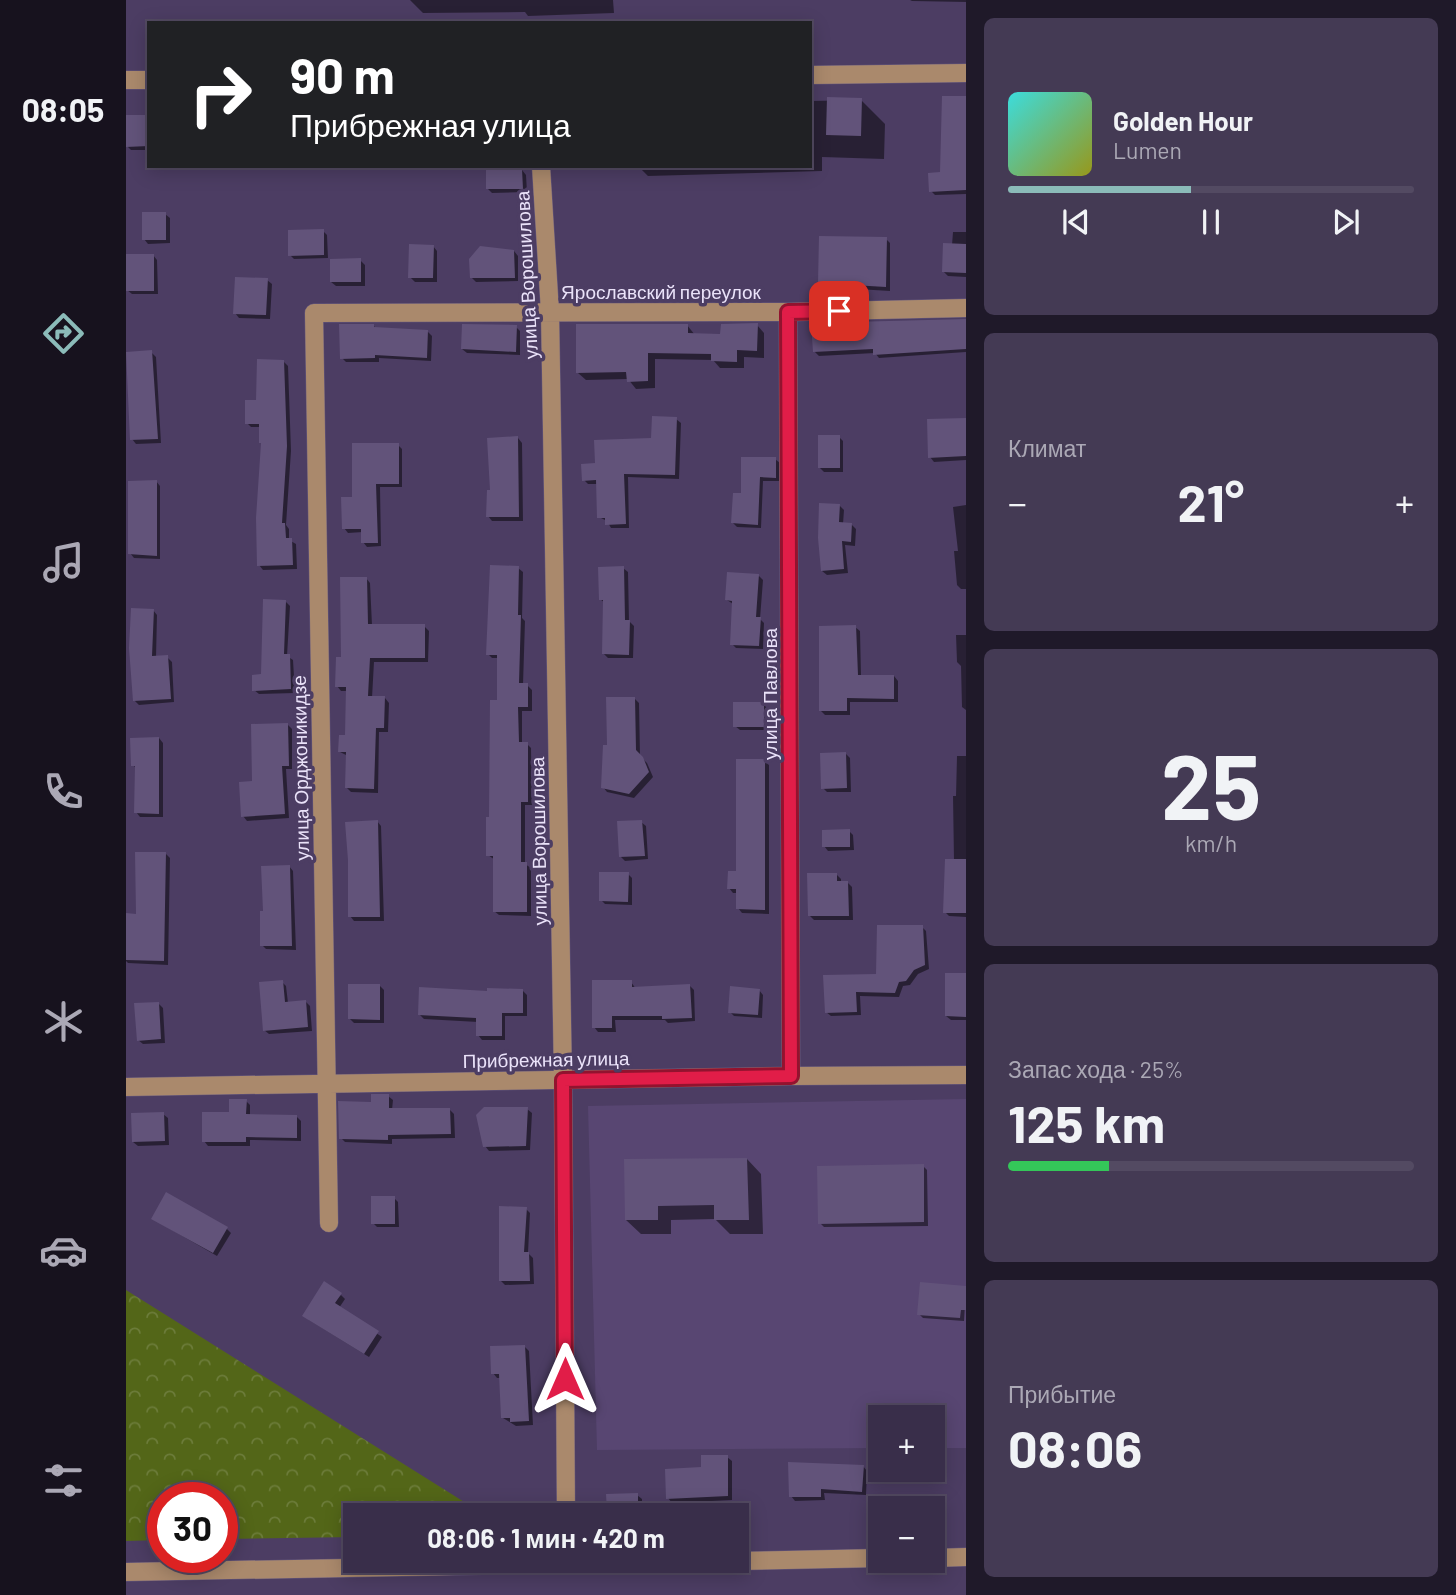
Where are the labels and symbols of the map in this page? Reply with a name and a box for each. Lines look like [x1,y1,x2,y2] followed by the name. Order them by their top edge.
[510,190,542,360] street label: улица Ворошилова
[561,280,762,303] street label: Ярославский переулок
[809,281,869,341] pin
[758,627,781,760] street label: улица Павлова
[287,675,313,861] street label: улица Орджоникидзе
[525,756,551,925] street label: улица Ворошилова
[462,1046,630,1072] street label: Прибрежная улица
[528,1342,602,1416] position arrow
[147,1482,238,1573] speed limit sign: 30

